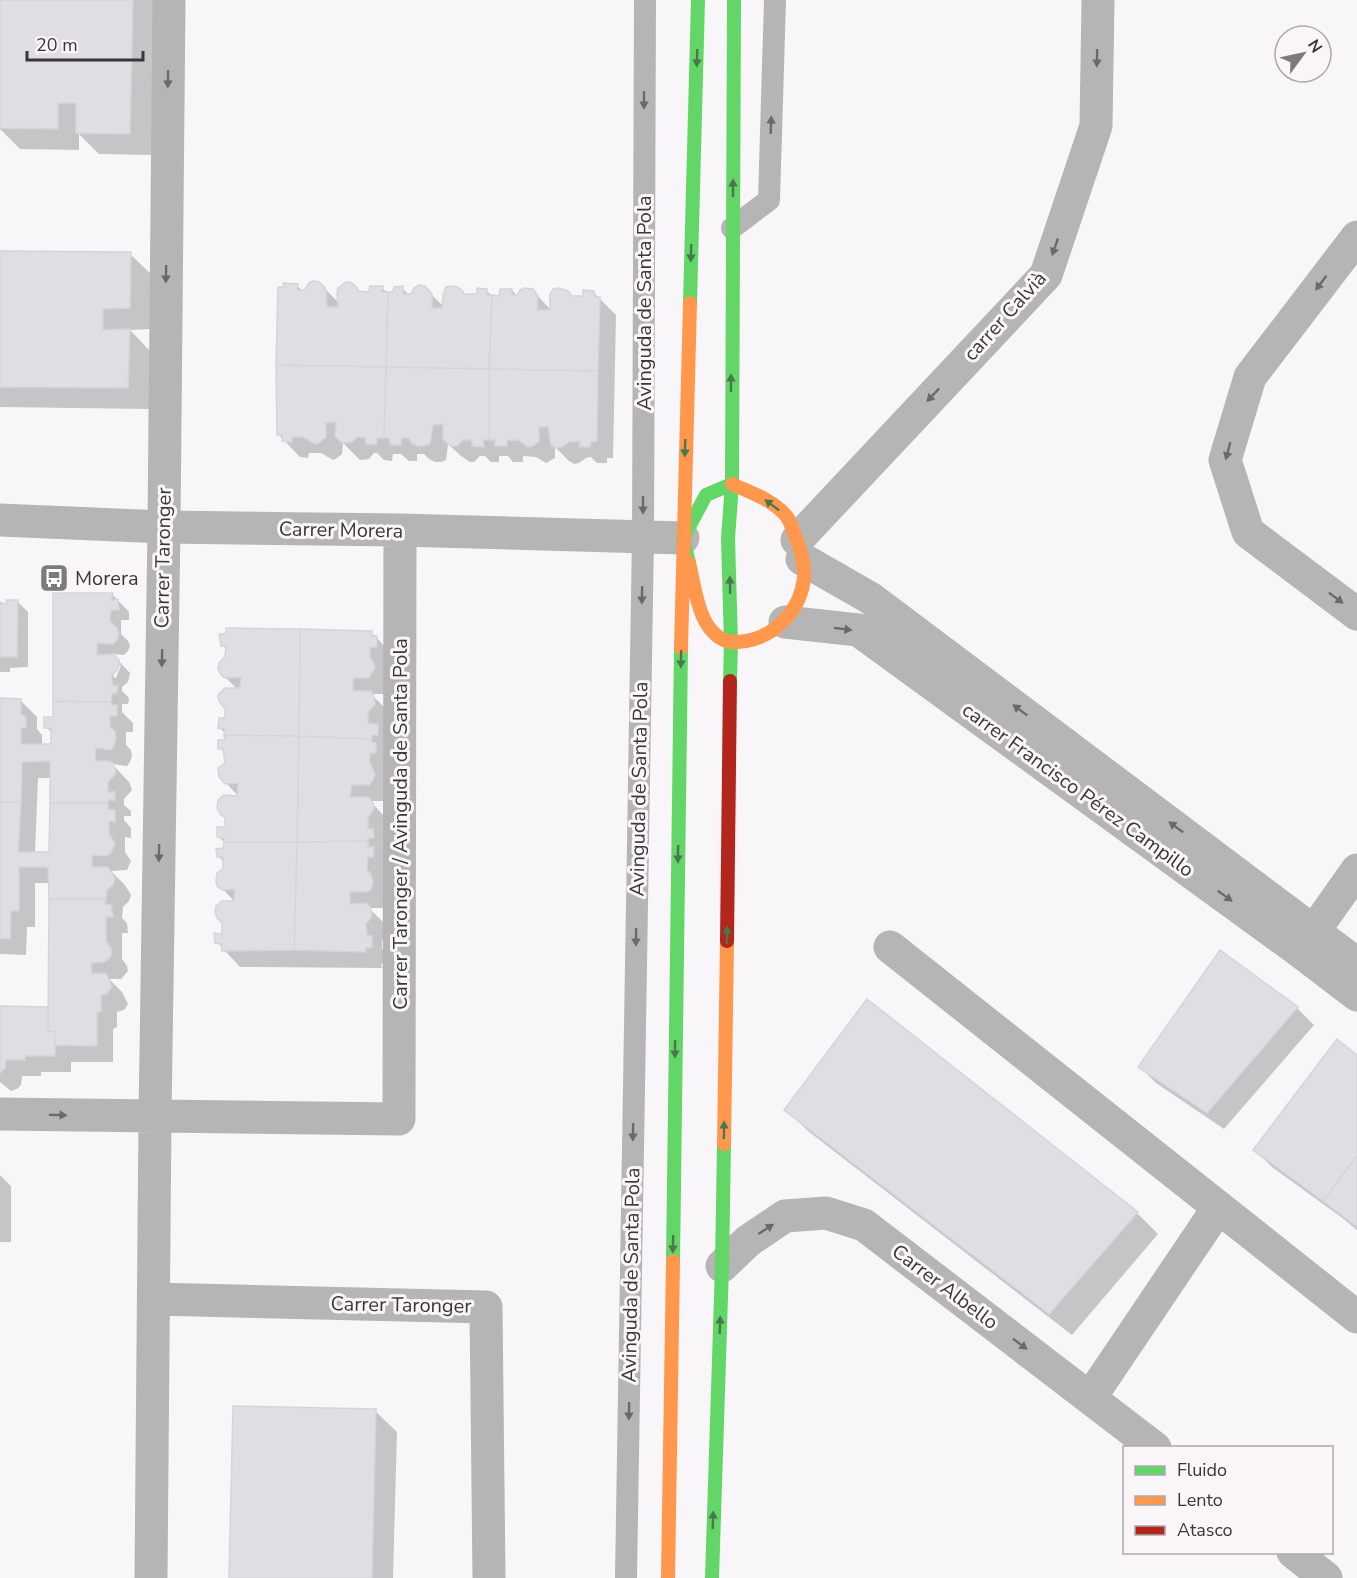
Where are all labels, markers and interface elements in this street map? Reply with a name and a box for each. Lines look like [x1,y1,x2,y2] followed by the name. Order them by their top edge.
[27,24,142,62] scale bar
[1273,24,1333,84] north arrow
[36,33,78,57] text: 20 m
[1302,35,1327,57] text: N
[692,49,701,68] one-way arrow
[1092,49,1102,68] one-way arrow
[164,70,173,89] one-way arrow
[639,91,649,110] one-way arrow
[767,115,776,134] one-way arrow
[728,179,738,198] one-way arrow
[631,196,658,411] street label: Avinguda de Santa Pola
[1050,238,1060,256] one-way arrow
[686,244,696,263] one-way arrow
[162,265,171,284] one-way arrow
[958,265,1052,367] street label: carrer Calvià
[1316,276,1328,291] one-way arrow
[727,374,736,393] one-way arrow
[926,388,940,402] one-way arrow
[681,439,690,458] one-way arrow
[1222,442,1232,460] one-way arrow
[148,487,178,629] street label: Carrer Taronger
[638,496,648,515] one-way arrow
[764,499,779,511] one-way arrow
[279,515,403,545] street label: Carrer Morera
[38,562,70,594] bus stop icon: Morera
[75,565,139,592] place label: Morera
[725,575,734,594] one-way arrow
[637,585,647,604] one-way arrow
[1328,592,1343,604] one-way arrow
[834,624,853,633] one-way arrow
[387,638,414,1010] street label: Carrer Taronger / Avinguda de Santa Pola
[157,649,167,668] one-way arrow
[676,650,686,669] one-way arrow
[624,681,654,897] street label: Avinguda de Santa Pola
[957,697,1199,883] street label: carrer Francisco Pérez Campillo
[1013,704,1029,716] one-way arrow
[1168,821,1184,834] one-way arrow
[154,844,164,863] one-way arrow
[673,845,683,864] one-way arrow
[1216,890,1232,902] one-way arrow
[722,925,731,944] one-way arrow
[632,927,641,946] one-way arrow
[671,1039,680,1058] one-way arrow
[49,1110,68,1120] one-way arrow
[719,1120,729,1139] one-way arrow
[628,1122,638,1141] one-way arrow
[616,1167,646,1383] street label: Avinguda de Santa Pola
[758,1223,774,1234] one-way arrow
[668,1234,677,1253] one-way arrow
[886,1238,1004,1336] street label: Carrer Albello
[330,1290,472,1320] street label: Carrer Taronger
[715,1315,724,1334] one-way arrow
[1012,1338,1028,1351] one-way arrow
[624,1401,634,1420] one-way arrow
[1123,1446,1333,1554] legend
[1177,1458,1227,1482] text: Fluido
[1177,1488,1223,1512] text: Lento
[709,1510,718,1529] one-way arrow
[1177,1518,1233,1542] text: Atasco

